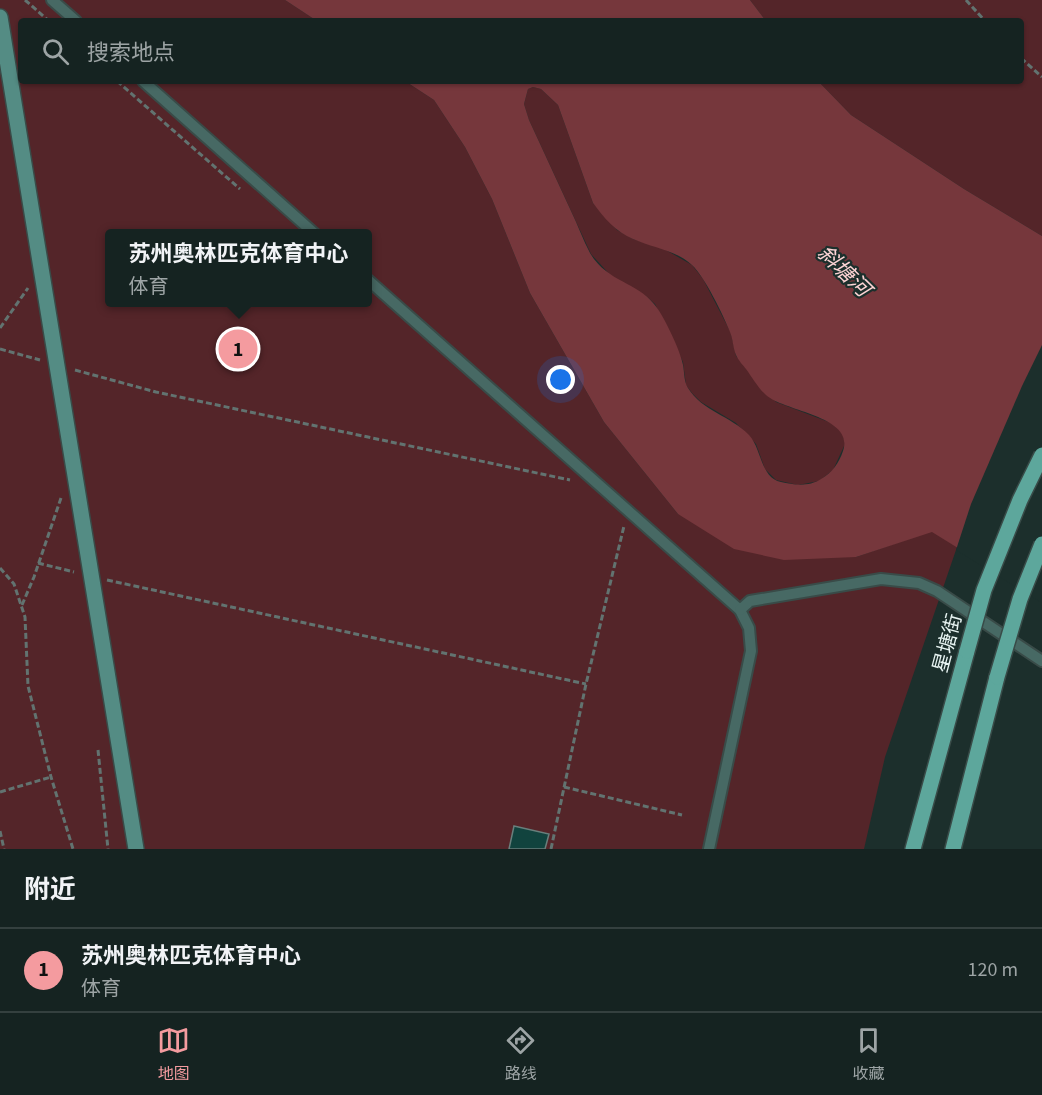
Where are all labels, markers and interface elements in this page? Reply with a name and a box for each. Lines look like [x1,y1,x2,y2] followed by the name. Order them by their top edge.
[18,18,1024,84] search box
[39,35,72,68] icon: search
[87,37,175,69] text: 搜索地点
[105,229,372,307] popup
[128,238,349,270] text: 苏州奥林匹克体育中心
[811,238,880,306] water label: 斜塘河
[128,273,168,301] text: 体育
[218,326,258,372] pin: 1
[546,365,575,394] your location
[927,611,969,676] street label: 星塘街
[24,871,76,908] text: 附近
[81,940,301,972] text: 苏州奥林匹克体育中心
[38,956,49,984] text: 1
[968,956,1018,984] text: 120 m
[81,975,121,1003] text: 体育
[157,1024,190,1085] tab: 地图
[504,1024,537,1085] tab: 路线
[852,1024,885,1085] tab: 收藏

